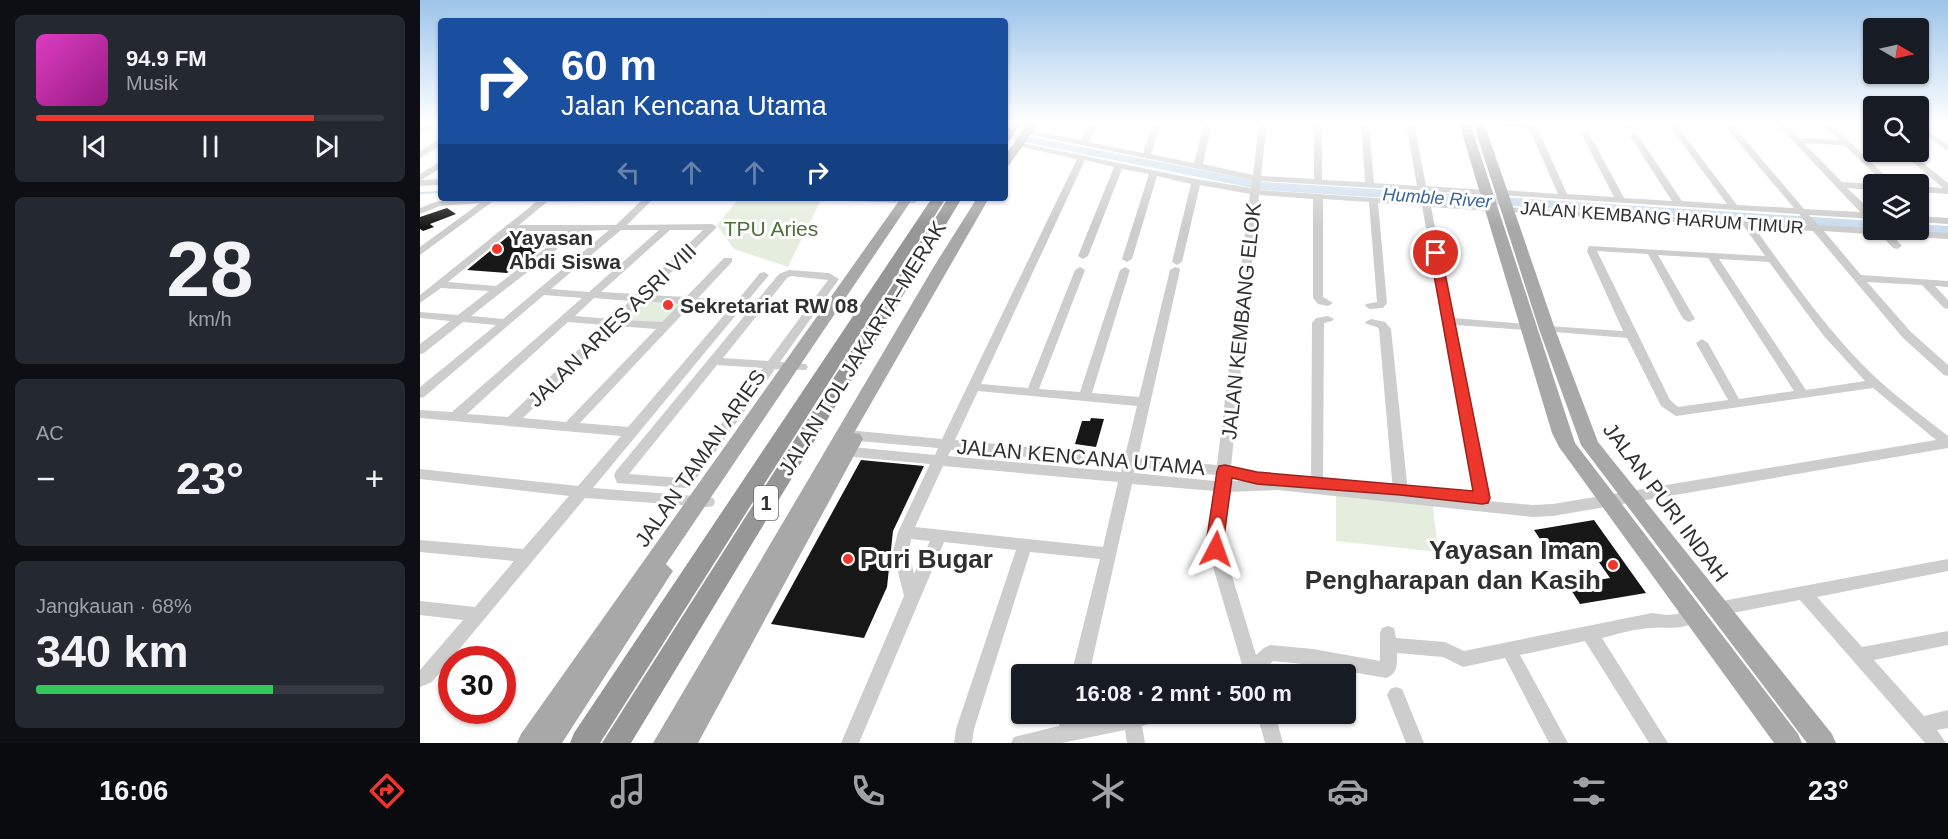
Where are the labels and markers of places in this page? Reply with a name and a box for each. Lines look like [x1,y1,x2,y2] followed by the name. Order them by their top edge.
[509,226,621,273] place label: Yayasan Abdi Siswa
[1410,227,1461,278] pin
[490,242,504,256] marker: Yayasan Abdi Siswa
[680,294,859,317] place label: Sekretariat RW 08
[661,298,675,312] marker: Sekretariat RW 08
[1305,535,1601,595] place label: Yayasan Iman Pengharapan dan Kasih
[860,544,993,574] place label: Puri Bugar
[841,552,855,566] marker: Puri Bugar
[1606,558,1620,572] marker: Yayasan Iman Pengharapan dan Kasih

